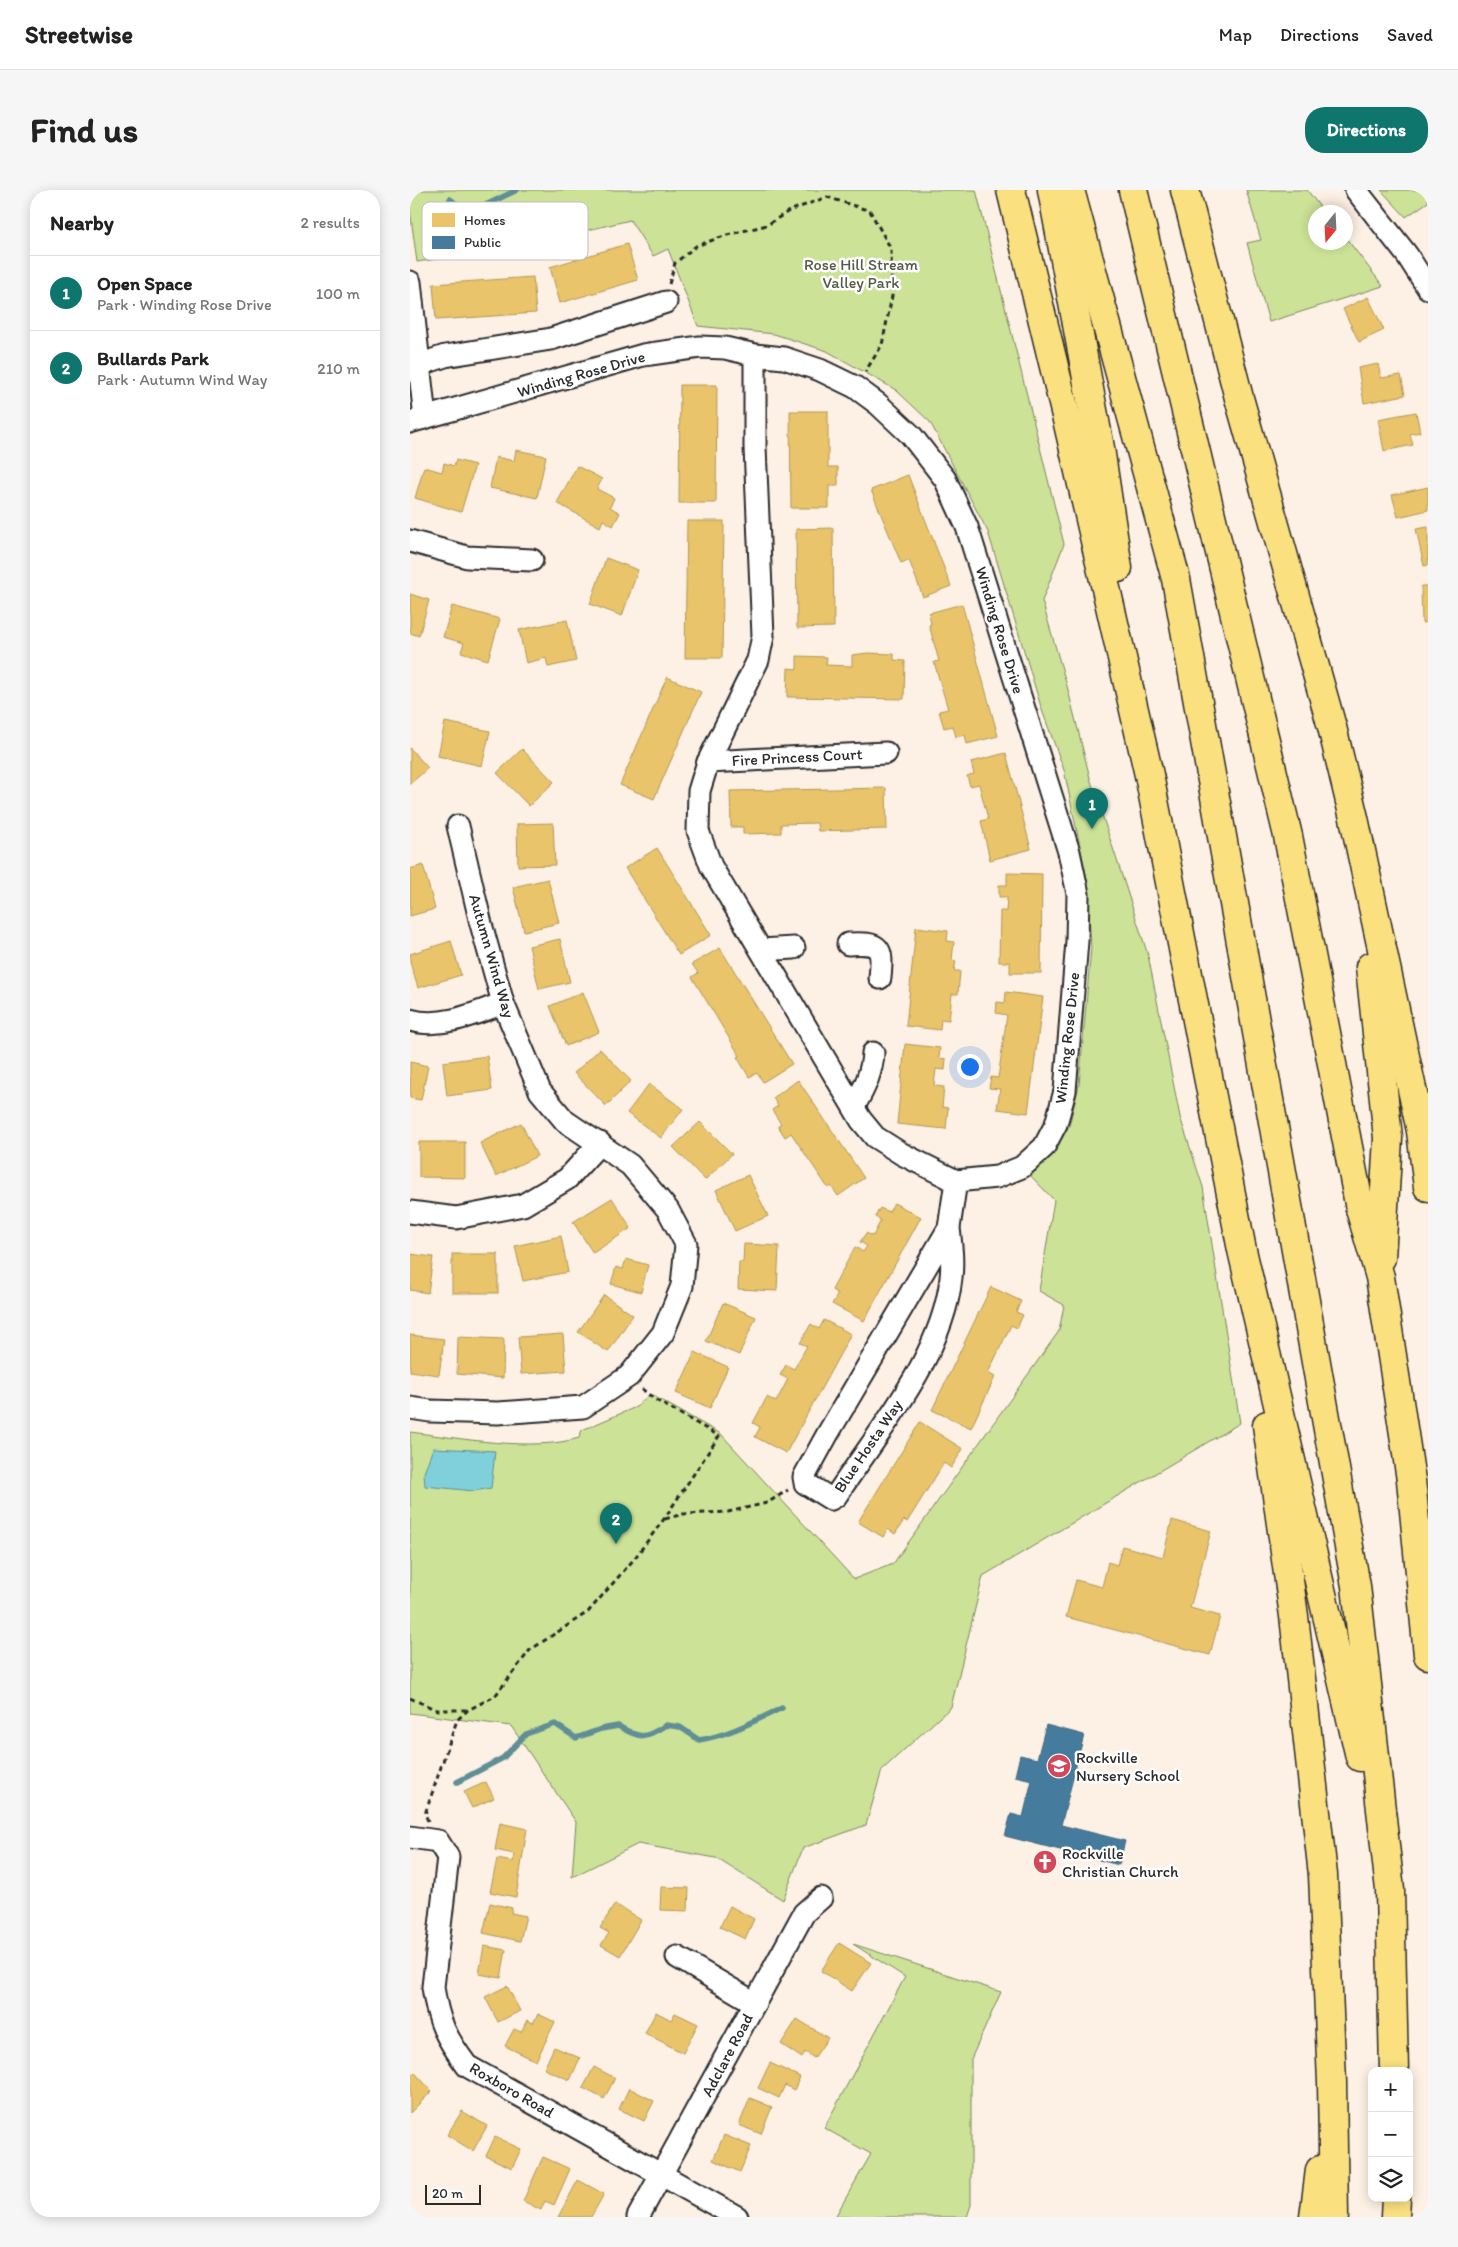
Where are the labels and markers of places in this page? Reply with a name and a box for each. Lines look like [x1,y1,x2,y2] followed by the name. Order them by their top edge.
[1076,788,1108,829] pin: 1
[600,1503,632,1544] pin: 2
[1076,1748,1180,1785] place label: Rockville Nursery School
[1046,1753,1072,1779] school or university icon: Rockville Nursery School
[1062,1844,1179,1881] place label: Rockville Christian Church
[1032,1849,1058,1875] church icon: Rockville Christian Church

